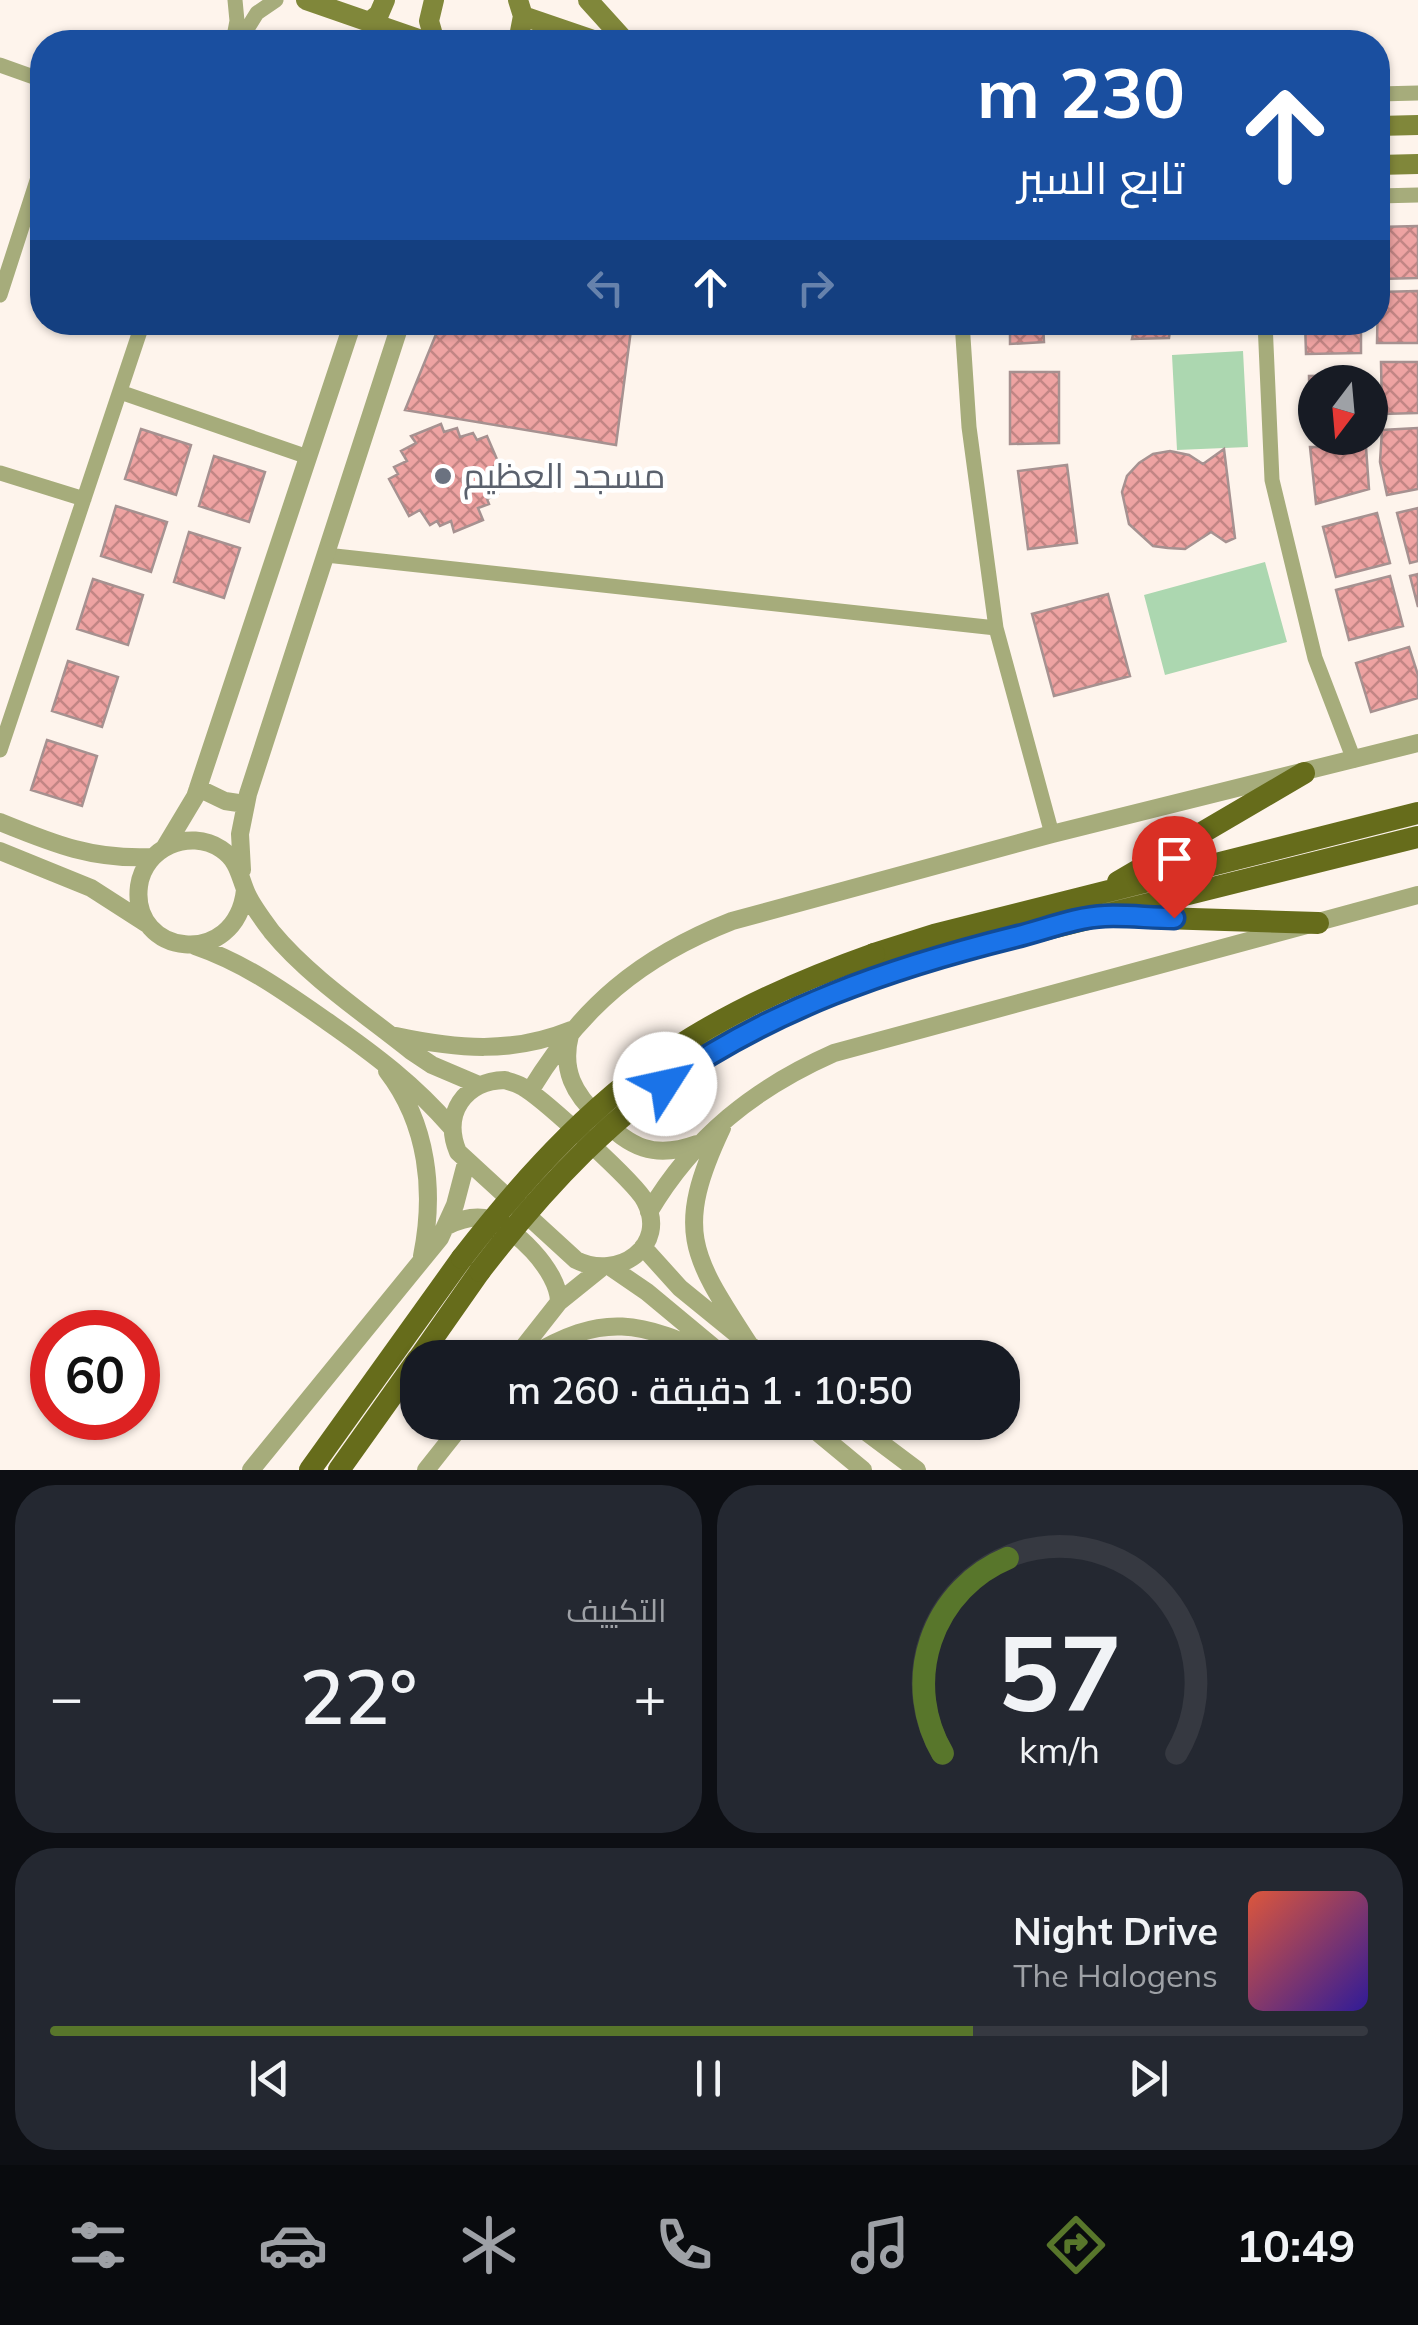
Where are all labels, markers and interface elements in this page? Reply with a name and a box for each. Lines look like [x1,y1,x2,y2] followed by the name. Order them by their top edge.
[977,48,1185,136] text: 230 m
[1220,70,1350,200] icon: ahead
[1018,149,1185,205] text: تابع السير
[578,260,633,315] icon: left
[683,260,738,315] icon: ahead
[788,260,843,315] icon: right
[1298,365,1388,455] north arrow
[1298,365,1388,455] map controls
[463,453,665,500] place label: مسجد العظيم
[432,465,454,487] marker: مسجد العظيم
[1132,816,1217,919] pin
[1147,831,1202,886] icon: arrive
[613,1032,717,1136] position arrow
[30,1310,160,1440] speed limit sign: 60
[507,1366,913,1414] text: 10:50 · 1 دقيقة · 260 m
[566,1590,667,1630] text: التكييف
[997,1606,1122,1737] text: 57
[299,1649,417,1743] text: 22°
[50,1662,83,1731] text: −
[633,1662,666,1731] text: +
[1019,1727,1100,1772] text: km/h
[1013,1907,1218,1955] text: Night Drive
[1013,1955,1218,1995] text: The Halogens
[242,2051,297,2106] icon: previous
[681,2051,736,2106] icon: pause
[1121,2051,1176,2106] icon: next
[63,2210,133,2280] icon: filters
[258,2210,328,2280] icon: car
[454,2210,524,2280] icon: climate
[649,2210,719,2280] icon: phone
[845,2210,915,2280] icon: music
[1041,2210,1111,2280] icon: directions
[1236,2217,1355,2273] text: 10:49

